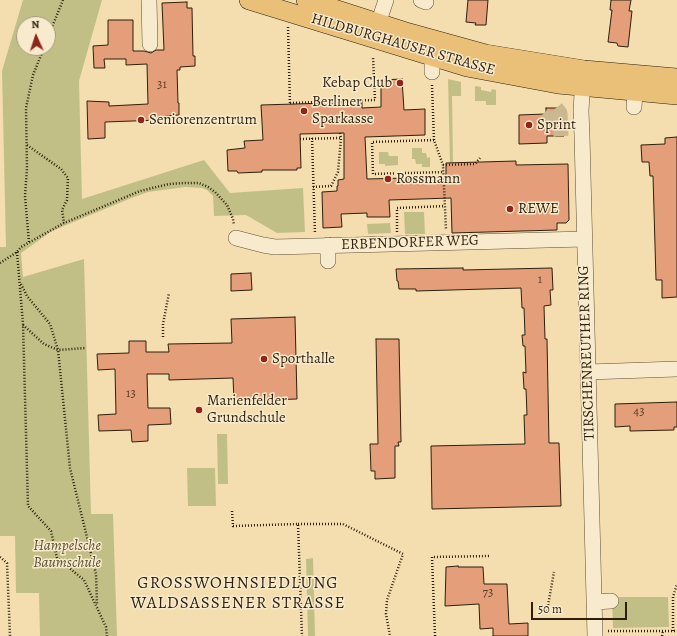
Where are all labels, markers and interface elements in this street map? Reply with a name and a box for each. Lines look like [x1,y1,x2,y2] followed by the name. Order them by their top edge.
[309,10,497,80] street label: HILDBURGHAUSER STRASSE
[16,16,56,56] north arrow
[31,17,40,32] text: N
[322,74,392,92] place label: Kebap Club
[157,77,167,93] house number: 31
[395,78,405,88] marker: Kebap Club
[312,93,374,128] place label: Berliner Sparkasse
[299,106,309,116] marker: Berliner Sparkasse
[149,111,257,129] place label: Seniorenzentrum
[136,115,146,125] marker: Seniorenzentrum
[537,116,576,134] place label: Sprint
[524,120,534,130] marker: Sprint
[396,170,460,188] place label: Rossmann
[383,174,393,184] marker: Rossmann
[518,200,559,218] place label: REWE
[505,204,515,214] marker: REWE
[341,232,479,254] street label: ERBENDORFER WEG
[575,265,599,441] street label: TIRSCHENREUTHER RING
[538,272,542,288] house number: 1
[272,350,335,368] place label: Sporthalle
[259,354,269,364] marker: Sporthalle
[126,386,136,402] house number: 13
[207,392,287,427] place label: Marienfelder Grundschule
[633,404,645,420] house number: 43
[194,405,204,415] marker: Marienfelder Grundschule
[33,537,101,572] park label: Hampelsche Baumschule
[131,574,345,614] district label: GROSSWOHNSIEDLUNG WALDSASSENER STRASSE
[483,585,493,601] house number: 73
[533,594,629,620] scale bar
[538,601,562,617] text: 50 m

